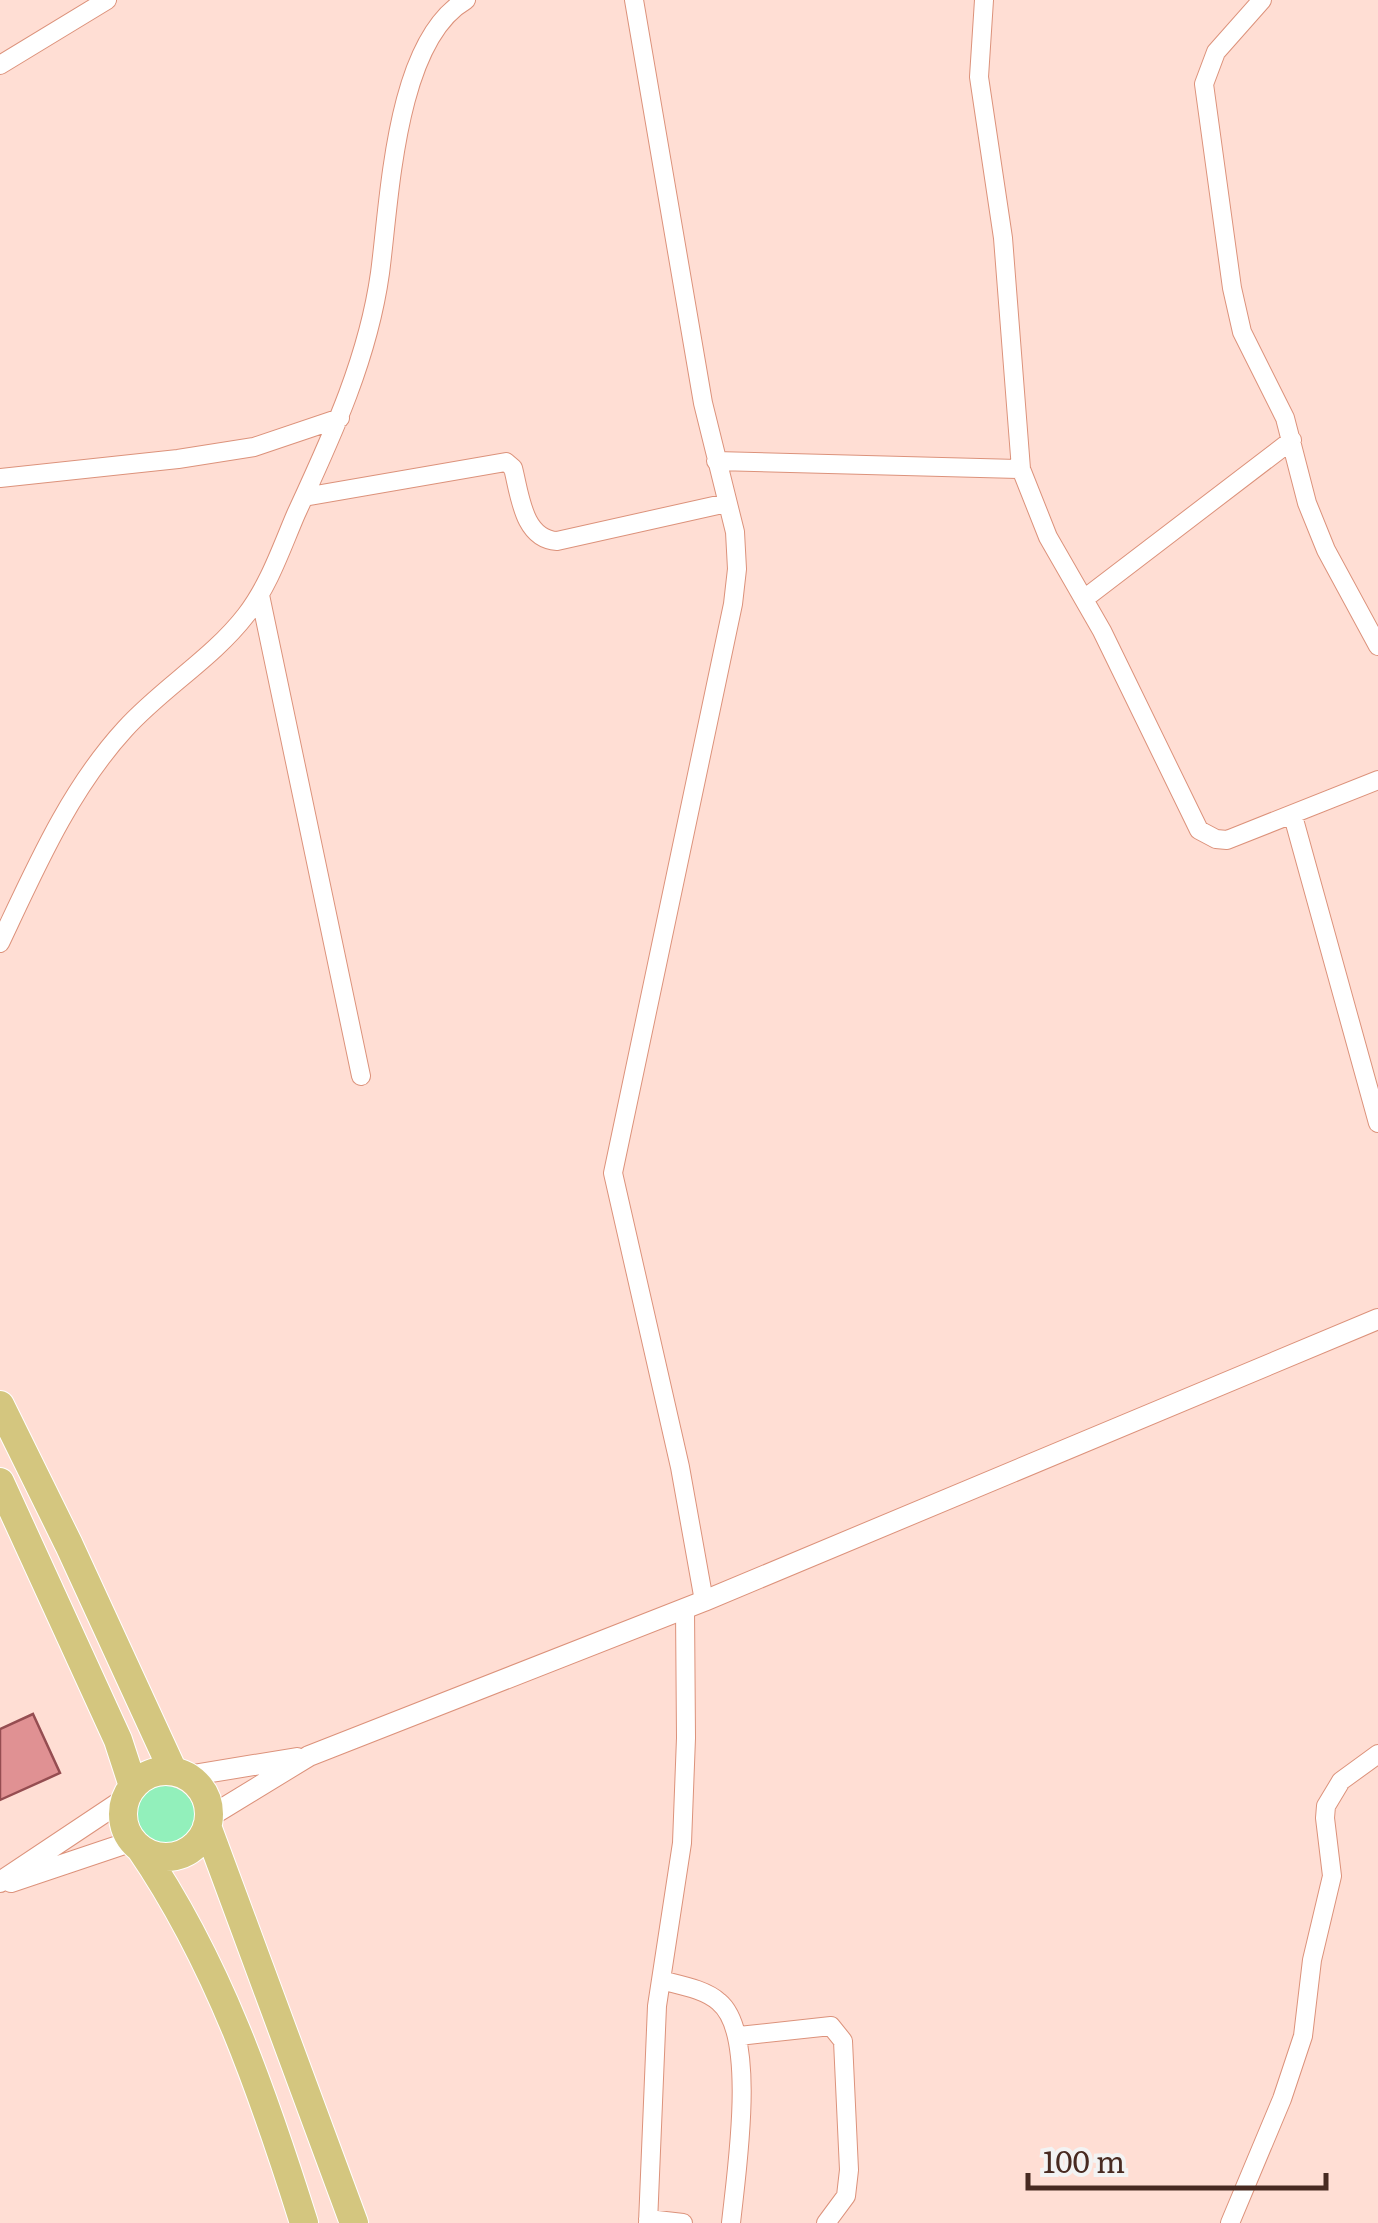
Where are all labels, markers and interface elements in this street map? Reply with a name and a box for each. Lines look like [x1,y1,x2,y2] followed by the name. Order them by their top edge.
[1028,2128,1326,2190] scale bar
[1043,2138,1125,2182] text: 100 m

